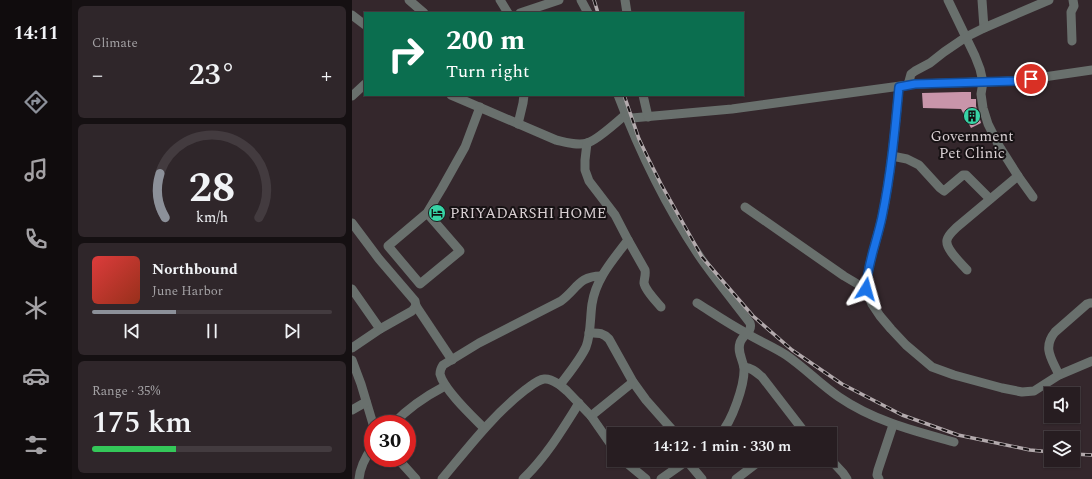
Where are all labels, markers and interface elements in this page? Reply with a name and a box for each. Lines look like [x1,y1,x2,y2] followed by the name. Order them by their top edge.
[446,19,525,62] text: 200 m
[13,20,59,47] text: 14:11
[380,28,432,80] icon: right
[92,33,138,53] text: Climate
[188,52,236,98] text: 23°
[446,58,529,85] text: Turn right
[92,59,103,92] text: −
[321,59,332,92] text: +
[1014,62,1048,96] pin
[1020,68,1042,90] icon: arrive
[22,88,50,116] icon: directions
[962,106,982,126] building icon: Government Pet Clinic
[931,125,1013,165] place label: Government Pet Clinic
[22,156,50,184] icon: music
[189,157,235,220] text: 28
[450,202,607,225] place label: PRIYADARSHI HOME
[427,203,447,223] hotel icon: PRIYADARSHI HOME
[196,207,228,229] text: km/h
[22,225,50,253] icon: phone
[152,258,238,281] text: Northbound
[845,268,887,310] position arrow
[152,281,223,301] text: June Harbor
[22,294,50,322] icon: climate
[121,320,143,342] icon: previous
[201,320,223,342] icon: pause
[281,320,303,342] icon: next
[22,362,50,390] icon: car
[92,381,160,401] text: Range · 35%
[1044,387,1080,467] map controls
[1044,387,1080,423] button: sound
[92,400,192,446] text: 175 km
[364,415,416,467] speed limit sign: 30
[22,431,50,459] icon: filters
[1044,431,1080,467] button: layers
[653,435,791,458] text: 14:12 · 1 min · 330 m

